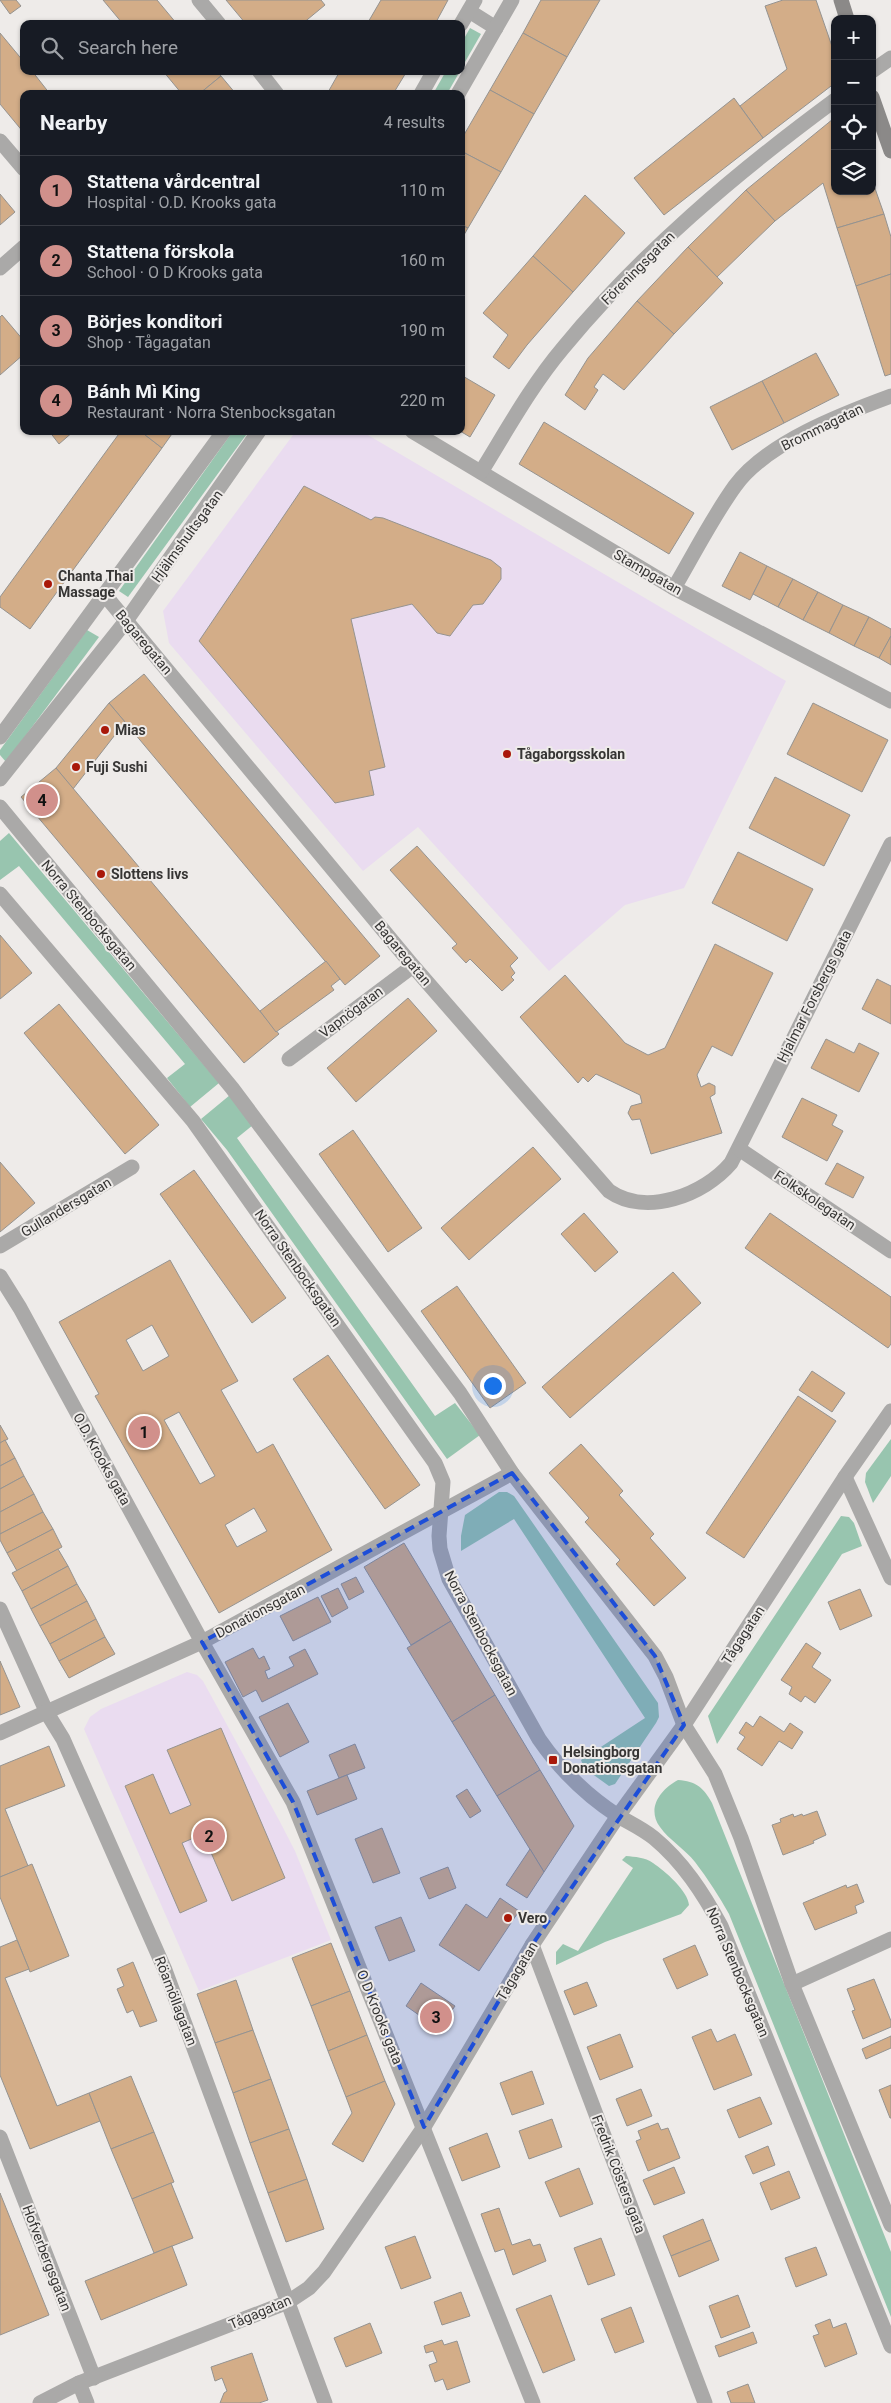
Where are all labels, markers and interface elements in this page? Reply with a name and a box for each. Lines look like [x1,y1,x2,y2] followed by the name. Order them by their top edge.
[831,15,876,195] map controls
[831,15,876,60] button: +
[20,20,465,75] search box
[38,34,66,62] icon: search
[78,36,178,59] text: Search here
[831,60,876,105] button: −
[831,105,876,150] button: locate
[40,111,107,135] text: Nearby
[384,113,445,132] text: 4 results
[831,150,876,195] button: layers
[87,170,260,193] text: Stattena vårdcentral
[51,181,61,200] text: 1
[400,181,445,200] text: 110 m
[87,193,276,212] text: Hospital · O.D. Krooks gata
[598,228,678,308] street label: Föreningsgatan
[87,240,234,263] text: Stattena förskola
[51,251,61,270] text: 2
[400,251,445,270] text: 160 m
[87,263,263,282] text: School · O D Krooks gata
[87,310,223,333] text: Börjes konditori
[51,321,61,340] text: 3
[400,321,445,340] text: 190 m
[87,333,211,352] text: Shop · Tågagatan
[87,380,200,403] text: Bánh Mì King
[51,391,61,410] text: 4
[400,391,445,410] text: 220 m
[779,400,865,454] street label: Brommagatan
[87,403,335,422] text: Restaurant · Norra Stenbocksgatan
[148,487,226,585] street label: Hjälmshultsgatan
[611,546,685,598] street label: Stampgatan
[58,568,133,600] place label: Chanta Thai Massage
[42,578,54,590] marker: Chanta Thai Massage
[112,606,176,678] street label: Bagaregatan
[115,722,146,738] place label: Mias
[99,724,111,736] marker: Mias
[517,746,625,762] place label: Tågaborgsskolan
[501,748,513,760] marker: Tågaborgsskolan
[86,759,147,775] place label: Fuji Sushi
[70,761,82,773] marker: Fuji Sushi
[26,781,58,819] pin: 4
[38,857,140,973] street label: Norra Stenbocksgatan
[111,866,188,882] place label: Slottens livs
[95,868,107,880] marker: Slottens livs
[371,917,435,989] street label: Bagaregatan
[774,927,854,1065] street label: Hjalmar Forsbergs gata
[316,983,386,1041] street label: Vapnögatan
[771,1167,859,1233] street label: Folkskolegatan
[18,1174,114,1240] street label: Gullandersgatan
[252,1206,344,1330] street label: Norra Stenbocksgatan
[480,1373,506,1399] your location
[70,1410,134,1508] street label: O.D. Krooks gata
[128,1413,160,1451] pin: 1
[441,1568,521,1698] street label: Norra Stenbocksgatan
[213,1581,307,1641] street label: Donationsgatan
[718,1603,768,1667] street label: Tågagatan
[563,1744,662,1776] place label: Helsingborg Donationsgatan
[547,1754,559,1766] marker: Helsingborg Donationsgatan
[193,1817,225,1855] pin: 2
[703,1905,773,2039] street label: Norra Stenbocksgatan
[518,1910,547,1926] place label: Vero
[502,1912,514,1924] marker: Vero
[493,1939,541,2003] street label: Tågagatan
[152,1954,200,2048] street label: Röamöllagatan
[354,1967,406,2067] street label: O D Krooks gata
[420,1998,452,2036] pin: 3
[589,2112,649,2236] street label: Fredrik Cösters gata
[19,2203,75,2313] street label: Hofverbergsgatan
[226,2292,294,2332] street label: Tågagatan

